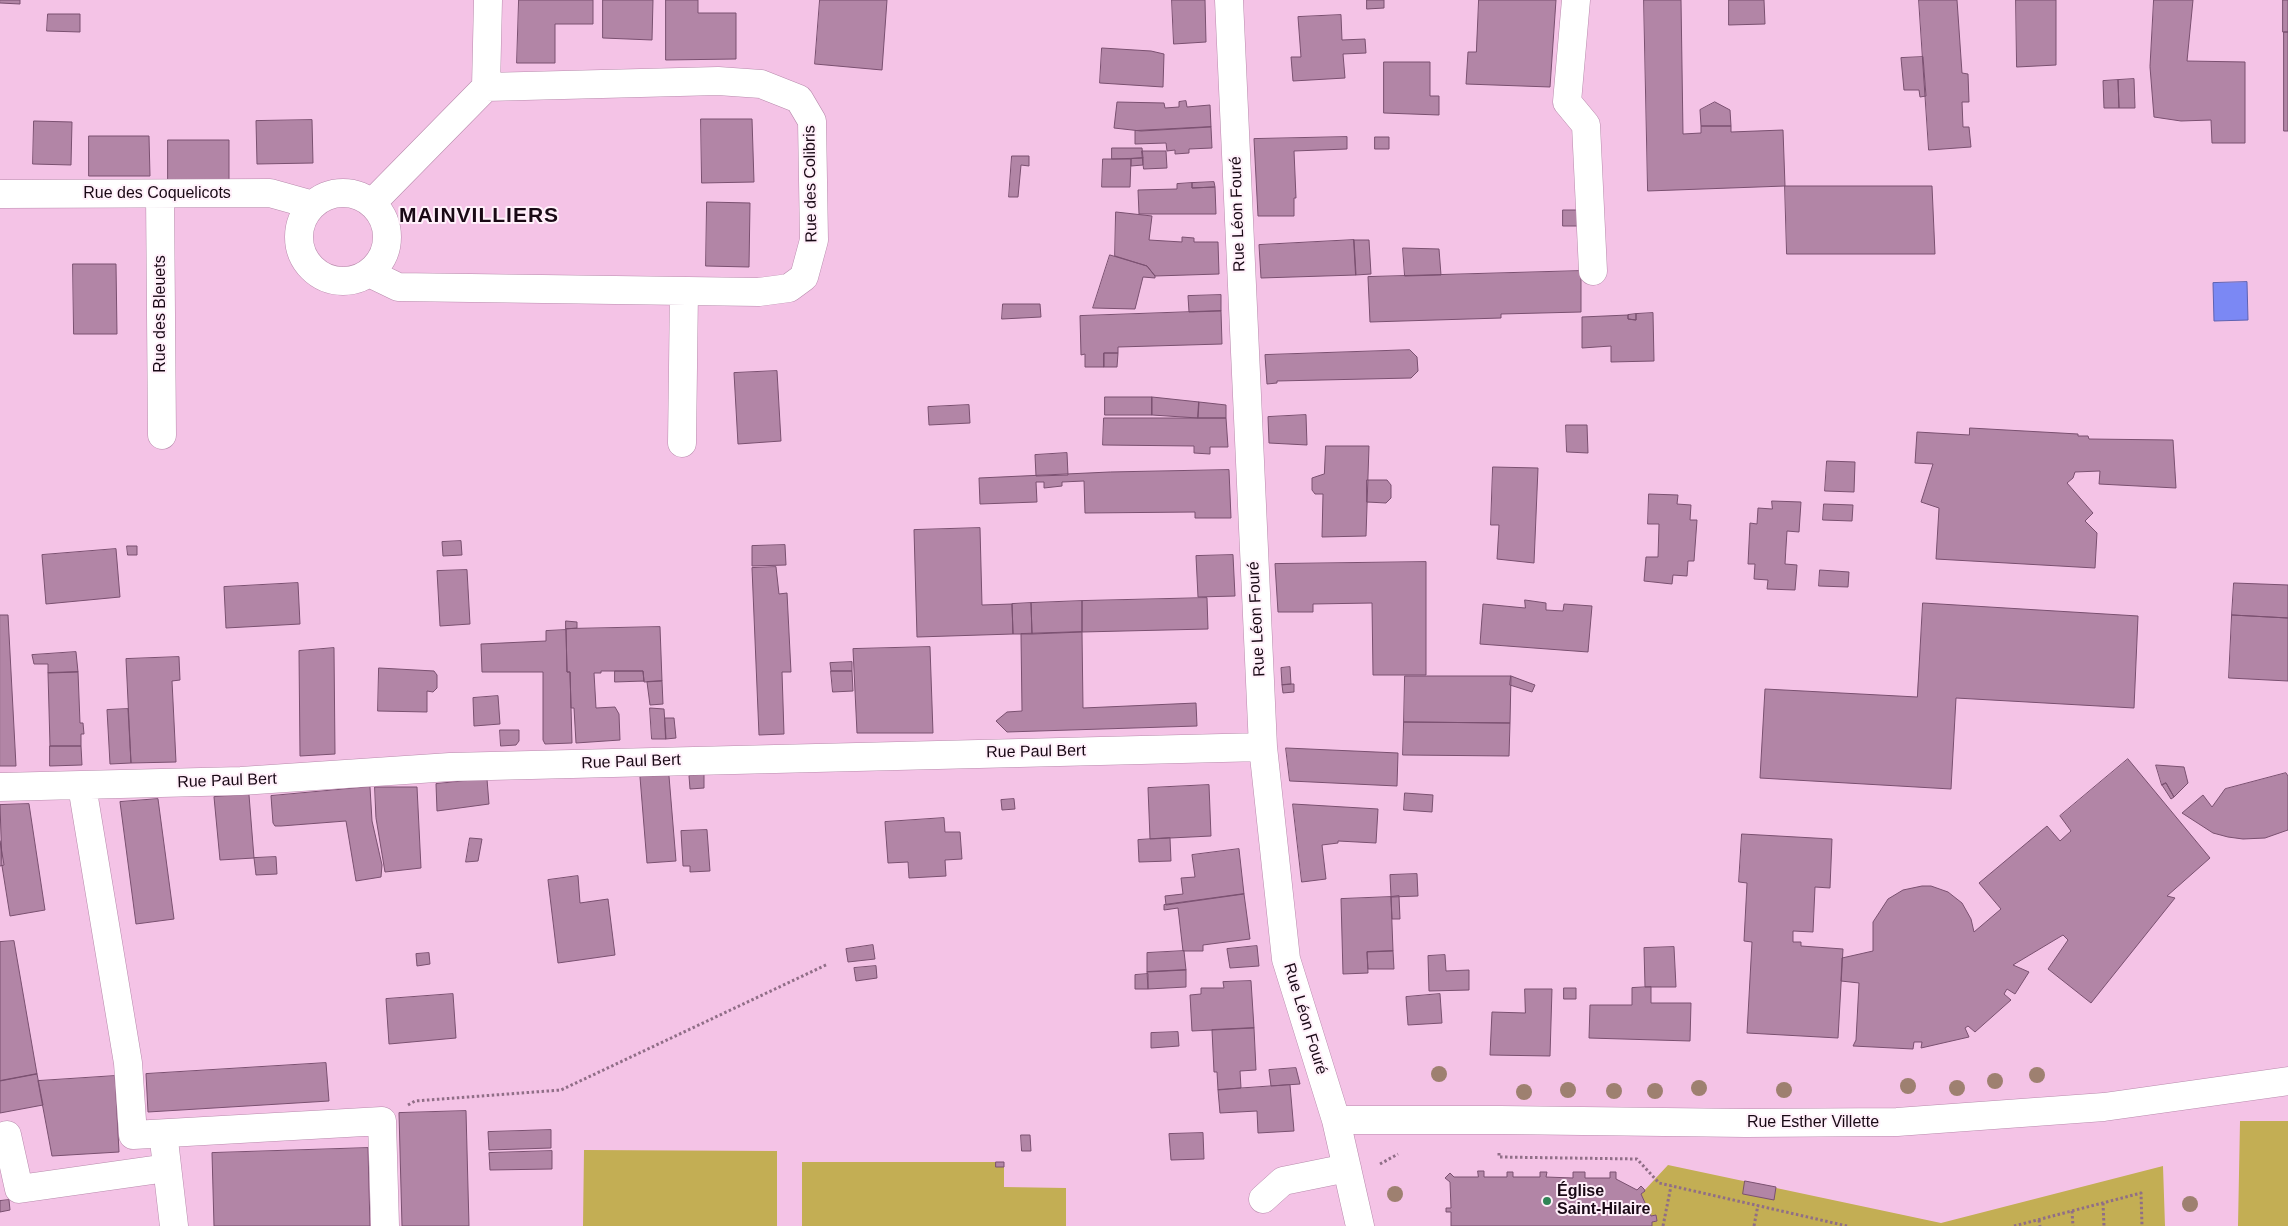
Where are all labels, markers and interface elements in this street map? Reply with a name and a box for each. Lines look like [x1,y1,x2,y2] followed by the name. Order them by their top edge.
[800,125,822,243] street label: Rue des Colibris
[1226,156,1250,272] street label: Rue Léon Fouré
[83,184,231,204] street label: Rue des Coquelicots
[397,203,561,229] district label: MAINVILLIERS
[151,255,171,373] street label: Rue des Bleuets
[1244,561,1270,677] street label: Rue Léon Fouré
[986,742,1086,762] street label: Rue Paul Bert
[581,751,681,773] street label: Rue Paul Bert
[177,770,277,792] street label: Rue Paul Bert
[1279,961,1331,1077] street label: Rue Léon Fouré
[1747,1113,1879,1133] street label: Rue Esther Villette
[1557,1182,1650,1220] place label: Église Saint-Hilaire
[1541,1195,1553,1207] marker: Église Saint-Hilaire

